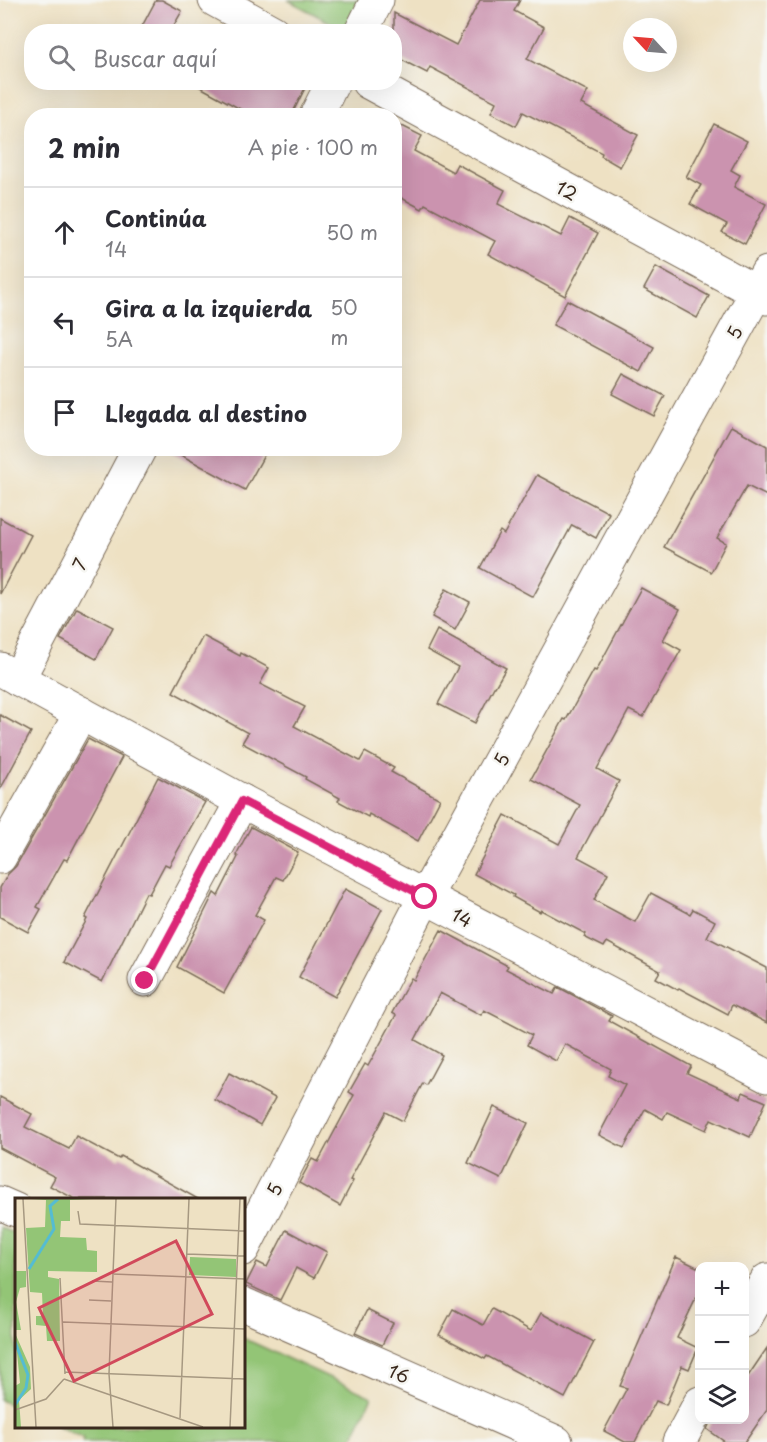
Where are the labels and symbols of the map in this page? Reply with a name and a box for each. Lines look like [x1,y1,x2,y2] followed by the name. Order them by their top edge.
[623,18,677,72] north arrow
[551,173,583,207] street label: 12
[719,320,749,344] street label: 5
[65,553,93,575] street label: 7
[486,747,516,771] street label: 5
[411,883,437,909] route start
[447,900,477,934] street label: 14
[131,967,157,993] route end
[259,1178,289,1200] street label: 5
[15,1198,244,1427] inset map
[384,1356,414,1390] street label: 16

